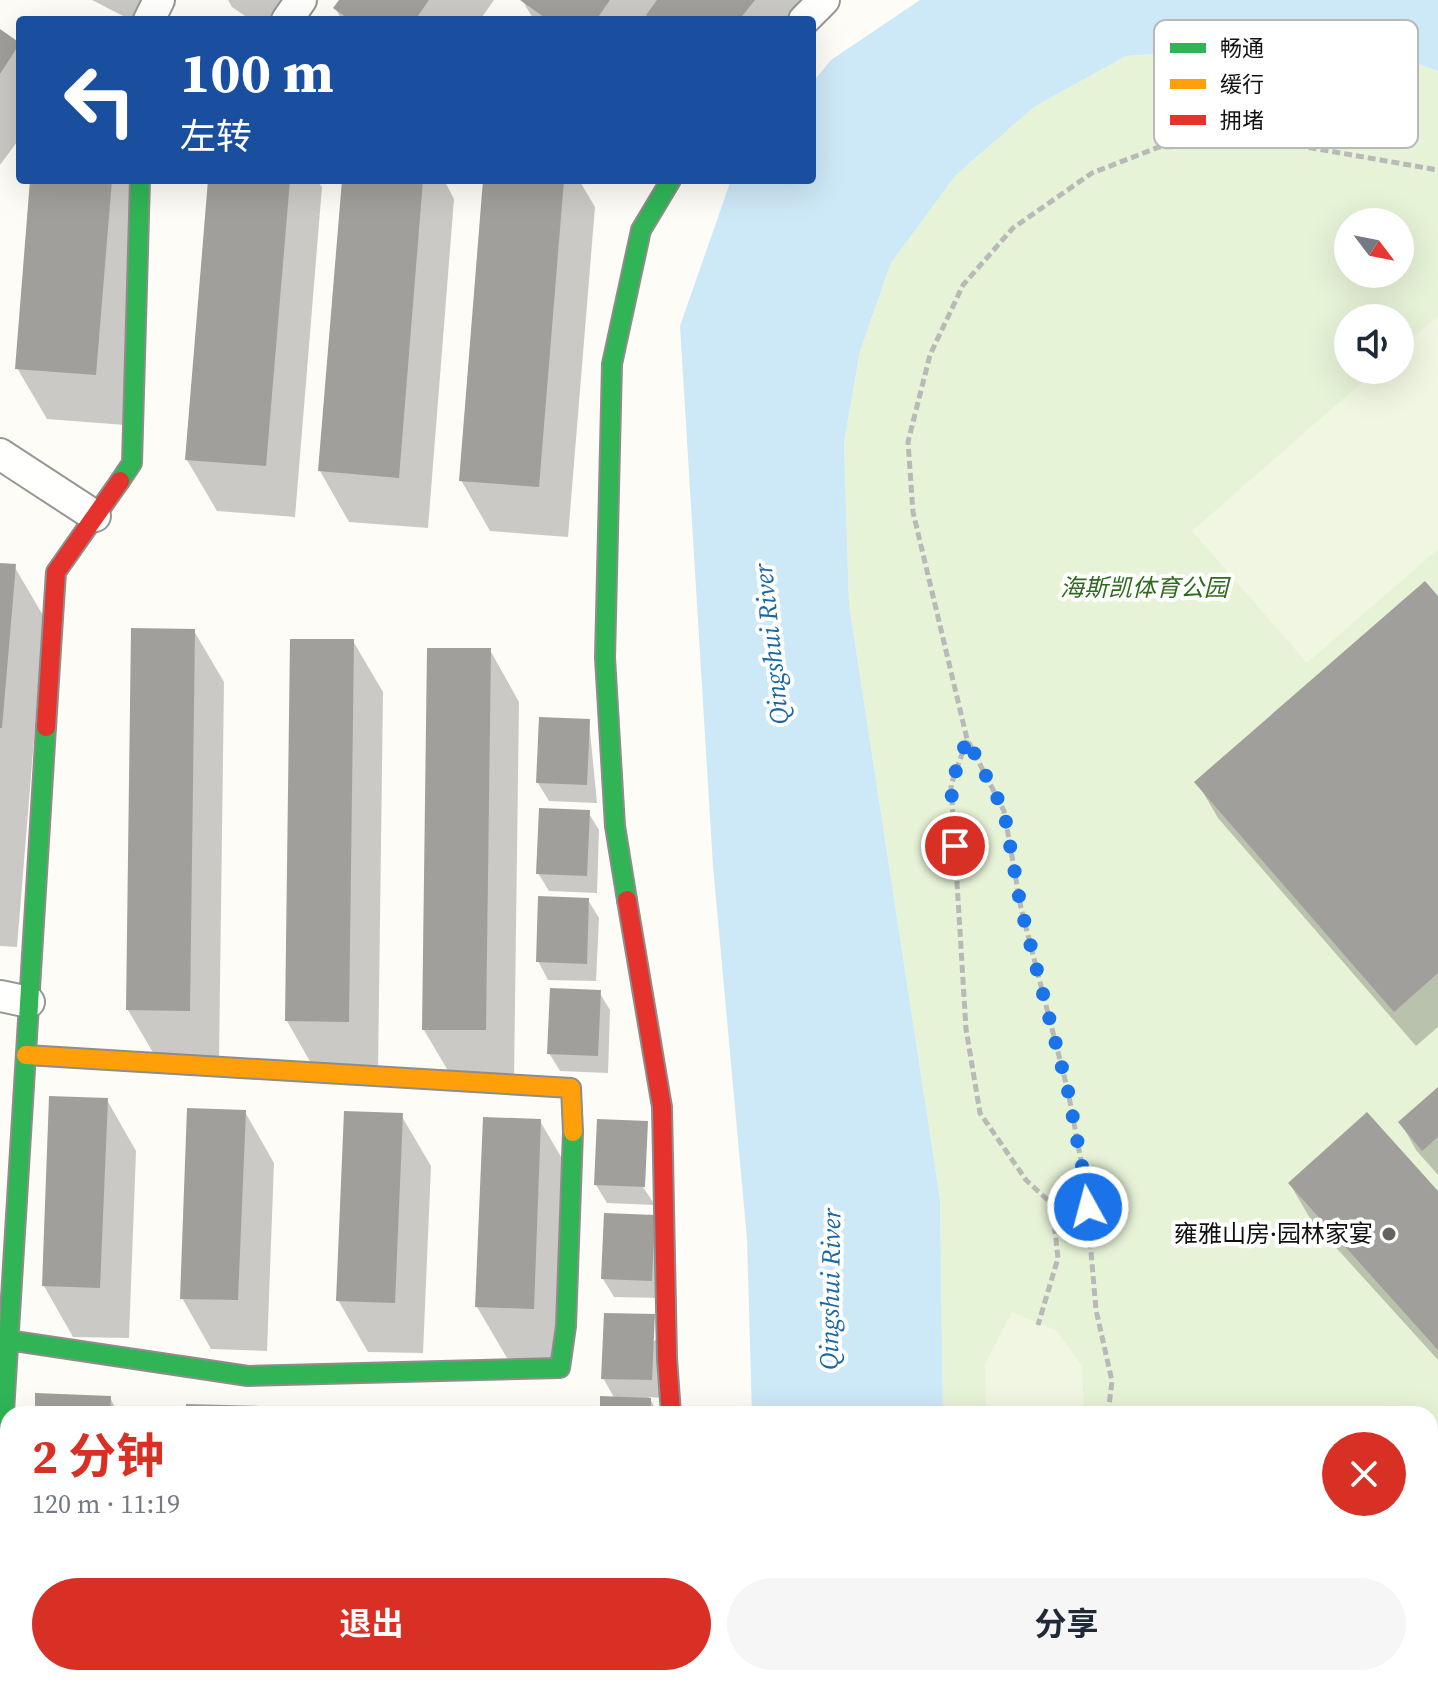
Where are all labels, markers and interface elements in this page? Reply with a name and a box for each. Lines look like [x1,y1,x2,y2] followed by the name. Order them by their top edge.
[1154,20,1418,148] legend
[1220,33,1264,63] text: 畅通
[180,34,334,111] text: 100 m
[48,48,152,152] icon: left
[1220,69,1264,99] text: 缓行
[1220,105,1264,135] text: 拥堵
[180,112,252,161] text: 左转
[1334,208,1414,288] north arrow
[1334,208,1414,384] map controls
[1334,304,1414,384] button: sound
[745,561,797,726] water label: Qingshui River
[1060,571,1231,604] park label: 海斯凯体育公园
[921,812,989,880] pin
[933,824,977,868] icon: arrive
[1046,1165,1130,1249] position arrow
[811,1207,849,1370] water label: Qingshui River
[1174,1217,1373,1250] place label: 雍雅山房·园林家宴
[1380,1225,1398,1243] marker: 雍雅山房·园林家宴
[32,1423,164,1489] text: 2 分钟
[1322,1432,1406,1516] button: close
[32,1486,180,1522] text: 120 m · 11:19
[32,1578,711,1670] button: 退出
[727,1578,1406,1670] button: 分享

